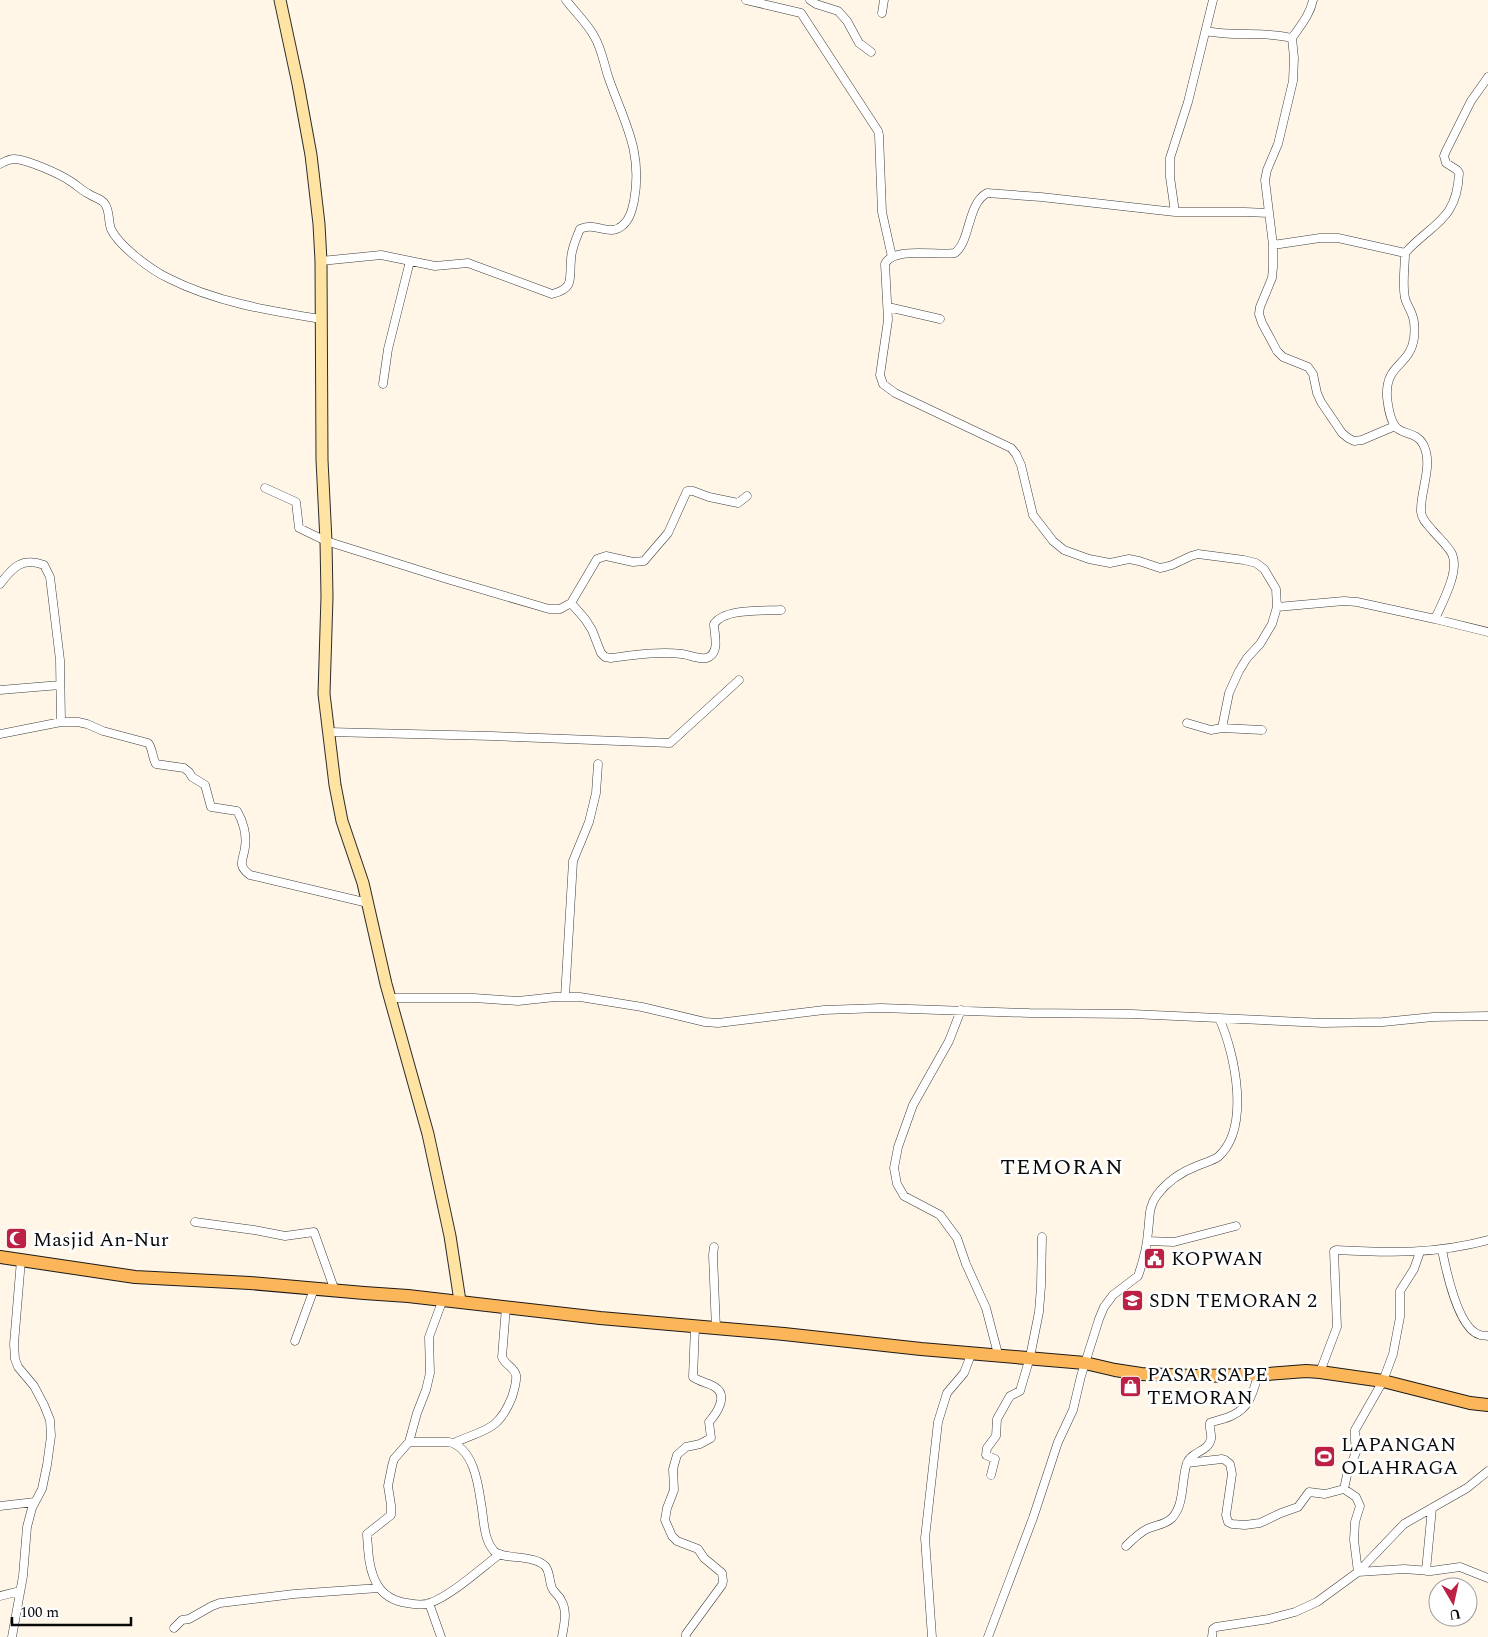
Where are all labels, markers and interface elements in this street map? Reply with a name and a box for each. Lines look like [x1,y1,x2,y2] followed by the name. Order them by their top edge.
[1000,1151,1124,1184] district label: TEMORAN
[33,1225,169,1255] place label: Masjid An-Nur
[5,1227,29,1251] mosque icon: Masjid An-Nur
[1171,1244,1263,1274] place label: KOPWAN
[1143,1246,1167,1270] public building icon: KOPWAN
[1149,1286,1317,1316] place label: SDN TEMORAN 2
[1121,1288,1145,1312] school or university icon: SDN TEMORAN 2
[1147,1360,1268,1413] place label: PASAR SAPE TEMORAN
[1119,1374,1143,1398] shop icon: PASAR SAPE TEMORAN
[1341,1430,1458,1483] place label: LAPANGAN OLAHRAGA
[1313,1444,1337,1468] sports icon: LAPANGAN OLAHRAGA
[1428,1577,1478,1627] north arrow
[12,1594,131,1626] scale bar
[20,1601,59,1624] text: 100 m
[1447,1603,1462,1626] text: U

